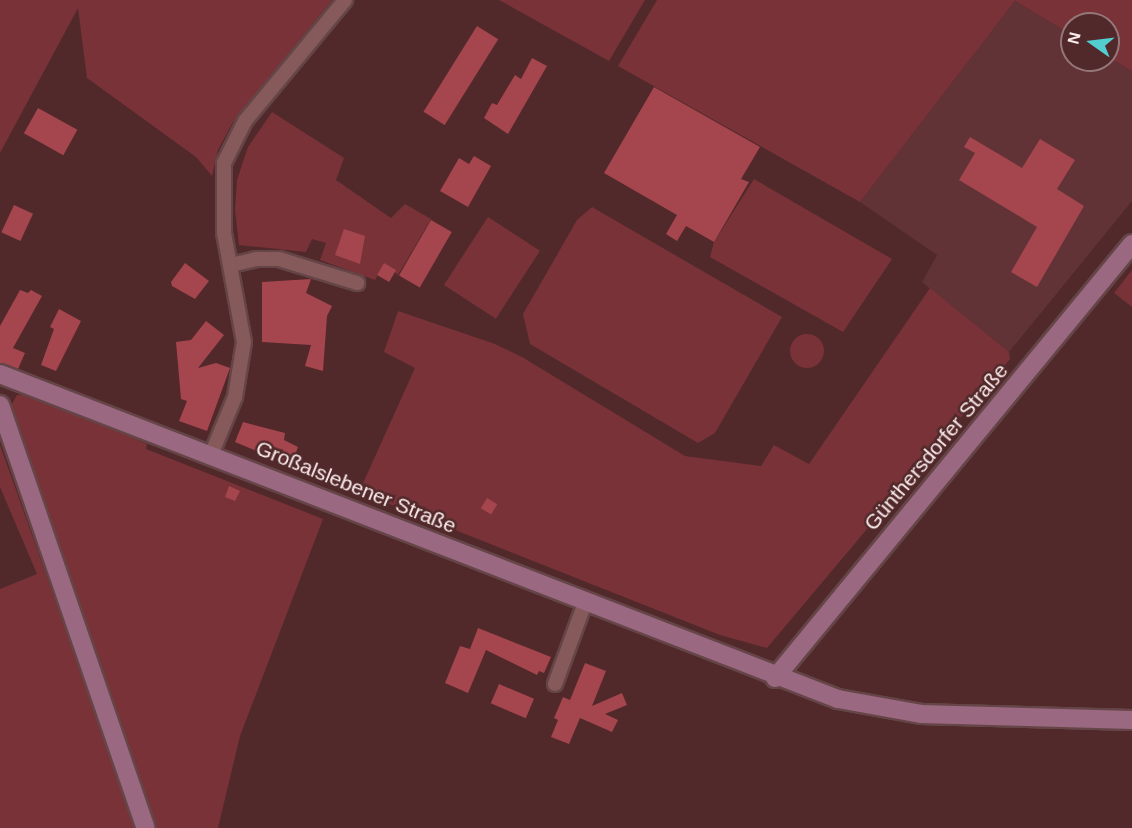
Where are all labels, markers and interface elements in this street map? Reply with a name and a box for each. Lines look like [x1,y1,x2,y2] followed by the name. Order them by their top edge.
[1060,12,1120,72] north arrow
[1064,30,1084,46] text: N
[859,358,1013,536] street label: Günthersdorfer Straße
[252,435,460,539] street label: Großalslebener Straße

